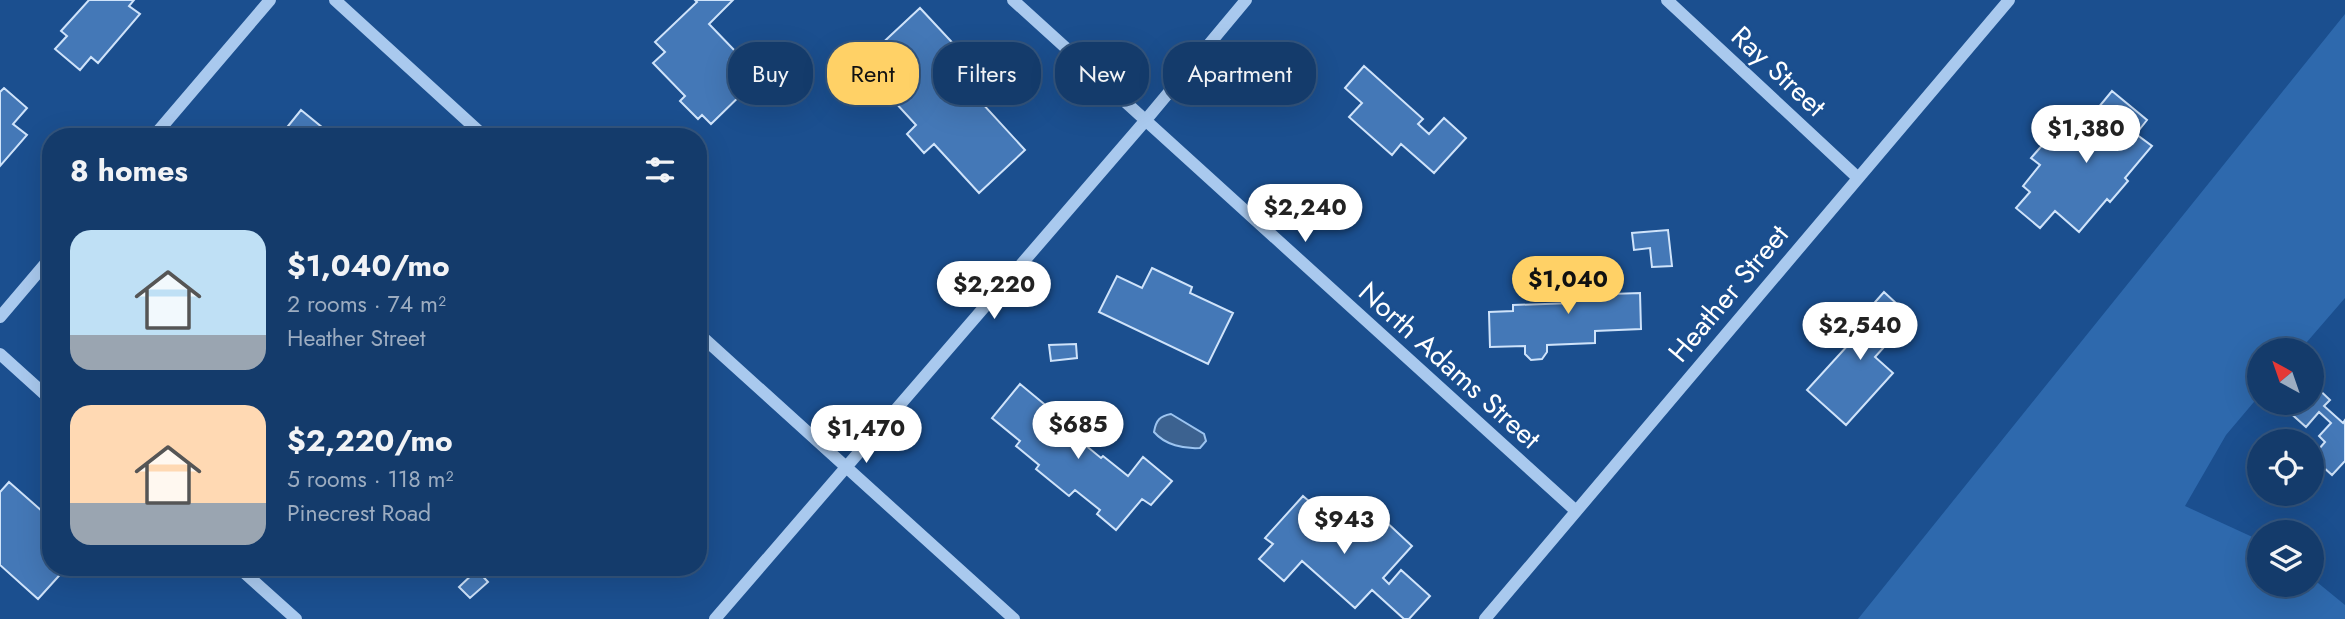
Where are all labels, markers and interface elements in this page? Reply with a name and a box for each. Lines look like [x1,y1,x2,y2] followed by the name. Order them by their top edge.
[1722,17,1835,126] street label: Ray Street
[728,42,813,105] chip: Buy
[827,42,919,105] chip: Rent
[933,42,1041,105] chip: Filters
[1055,42,1149,105] chip: New
[1163,42,1316,105] chip: Apartment
[2029,106,2143,165] pin: $1,380
[2047,111,2125,145] text: $1,380
[70,149,188,192] text: 8 homes
[641,151,679,189] icon: filters
[1248,184,1362,244] pin: $2,240
[1263,190,1347,224] text: $2,240
[1659,215,1798,371] street label: Heather Street
[287,244,450,287] text: $1,040/mo
[1511,256,1625,316] pin: $1,040
[126,258,210,342] icon: home
[937,262,1051,321] pin: $2,220
[1528,262,1608,296] text: $1,040
[953,267,1035,301] text: $2,220
[1349,272,1550,459] street label: North Adams Street
[287,287,446,321] text: 2 rooms · 74 m²
[1803,302,1917,362] pin: $2,540
[1819,308,1901,342] text: $2,540
[287,321,425,355] text: Heather Street
[2247,338,2324,415] north arrow
[2247,338,2324,597] map controls
[1037,402,1119,461] pin: $685
[809,406,923,465] pin: $1,470
[1049,407,1107,441] text: $685
[827,411,905,445] text: $1,470
[287,419,453,462] text: $2,220/mo
[2247,429,2324,506] button: locate
[126,433,210,517] icon: home
[287,462,454,496] text: 5 rooms · 118 m²
[287,496,431,530] text: Pinecrest Road
[1303,496,1385,556] pin: $943
[1314,502,1374,536] text: $943
[2247,520,2324,597] button: layers

